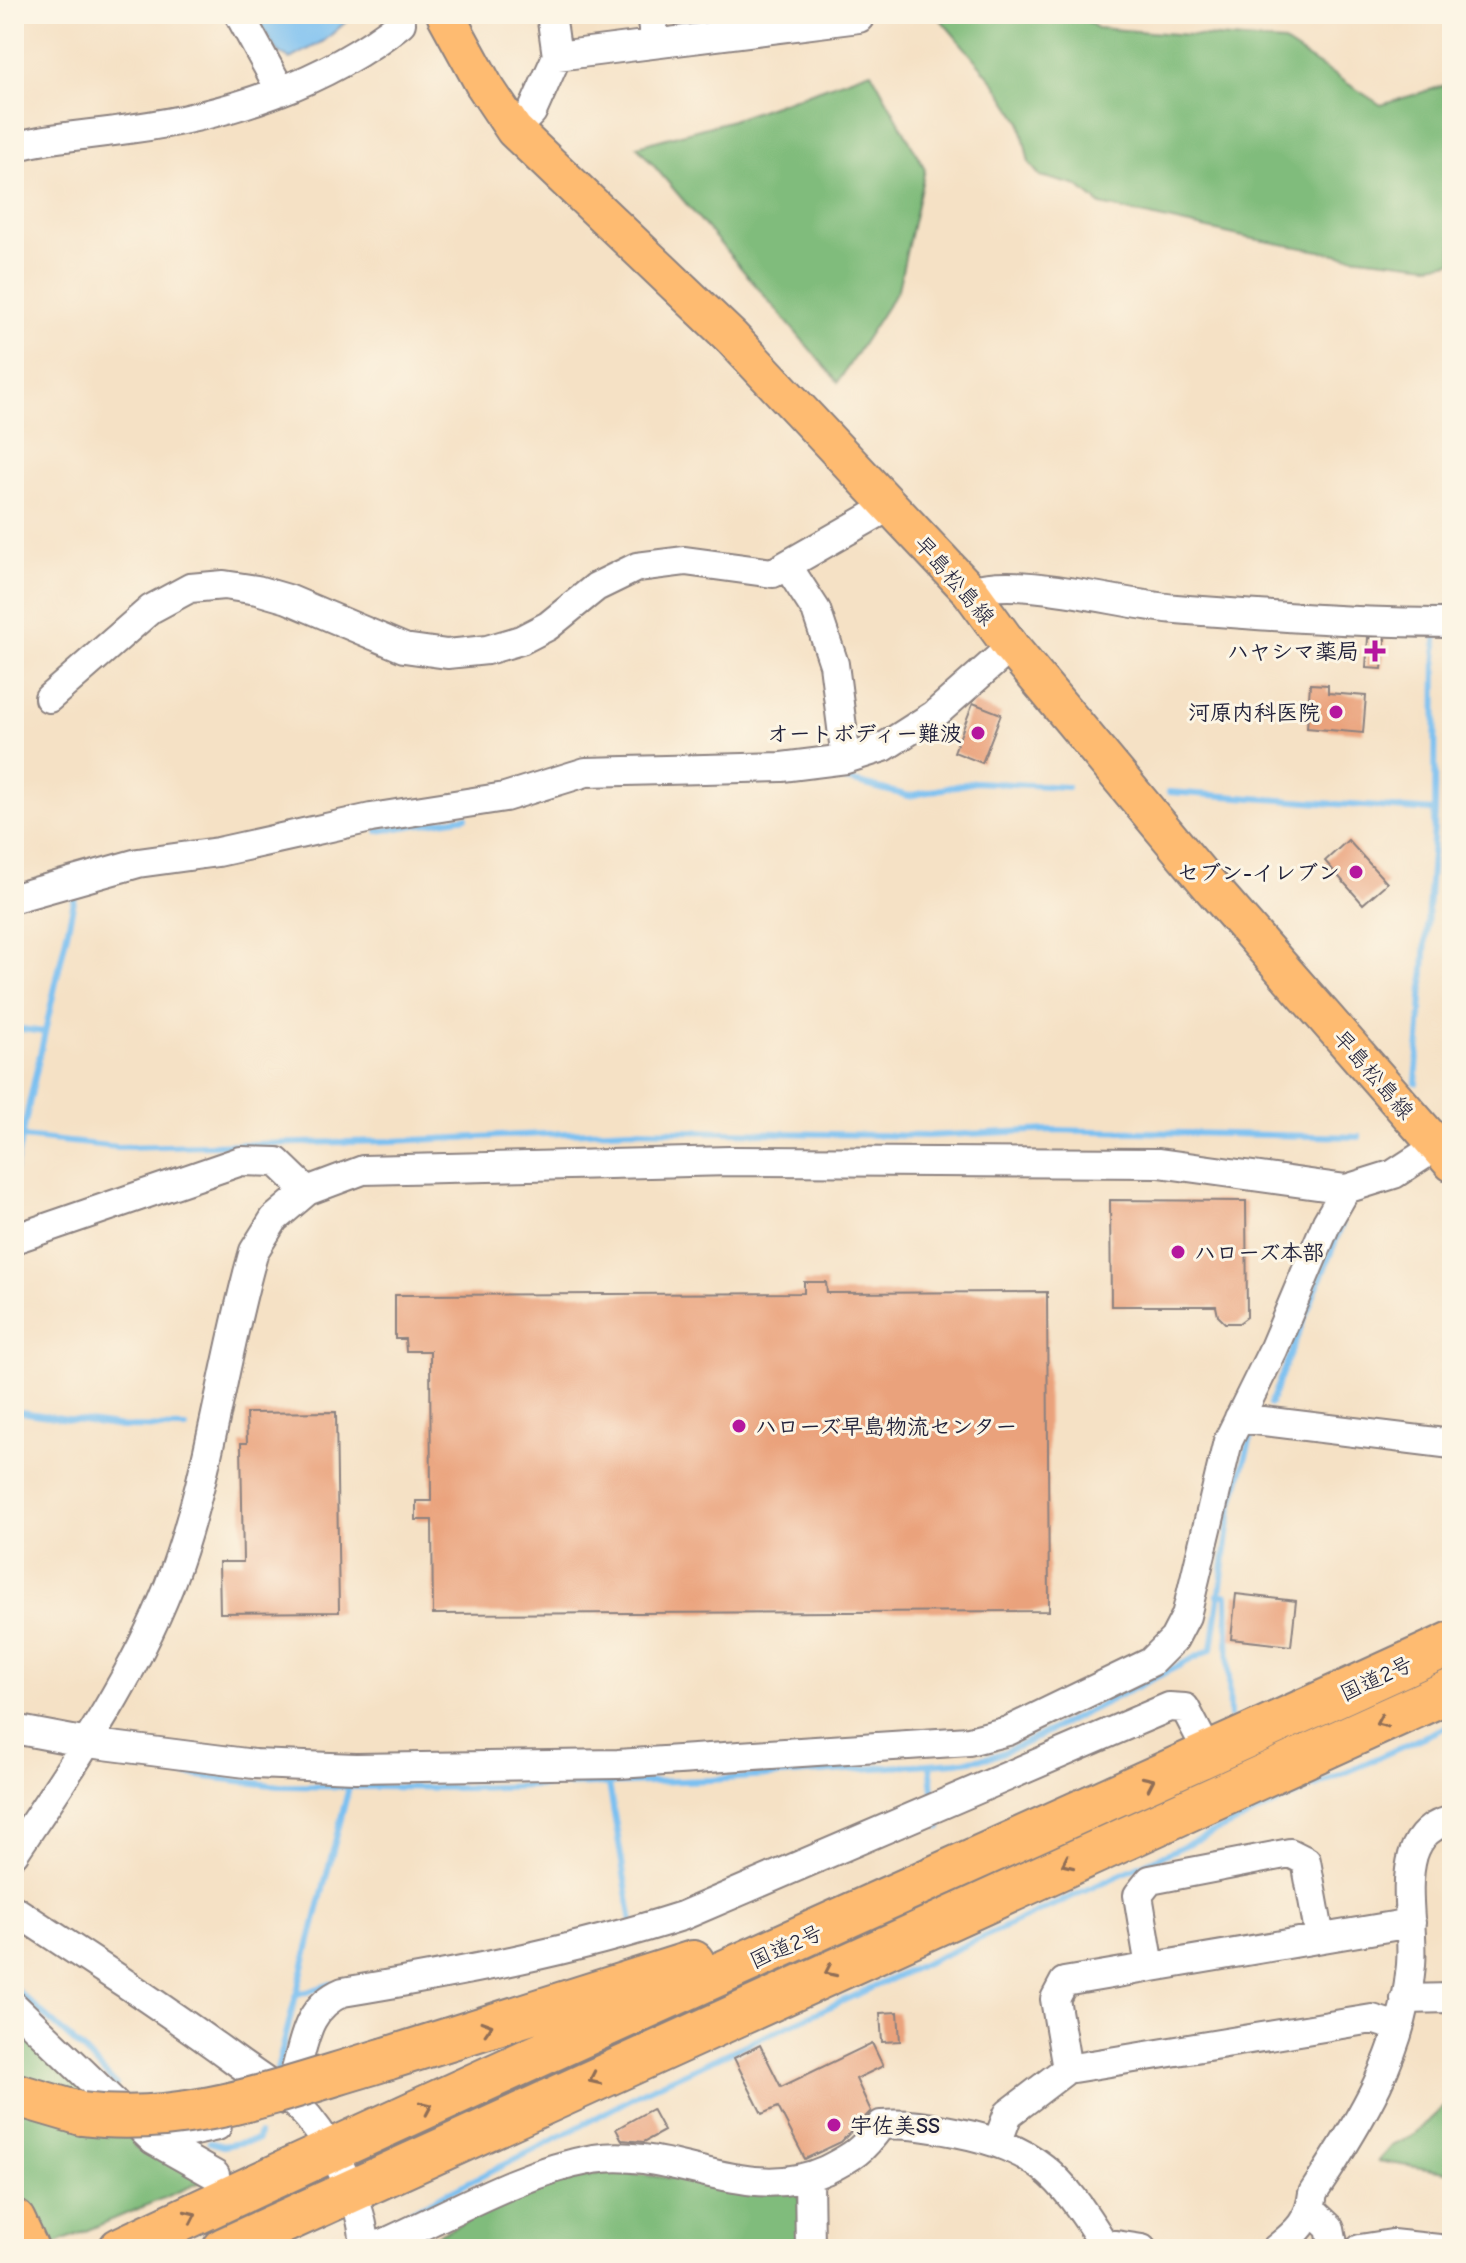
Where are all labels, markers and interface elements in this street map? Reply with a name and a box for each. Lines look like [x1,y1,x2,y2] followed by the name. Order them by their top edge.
[908,531,1000,631] street label: 早島松島線
[1227,639,1359,665] place label: ハヤシマ薬局
[1366,642,1384,660] marker: ハヤシマ薬局
[1188,700,1320,726] place label: 河原内科医院
[1327,703,1345,721] marker: 河原内科医院
[767,721,962,747] place label: オートボディー難波
[969,724,987,742] marker: オートボディー難波
[1177,860,1340,886] place label: セブン-イレブン
[1347,863,1365,881] marker: セブン-イレブン
[1327,1025,1419,1125] street label: 早島松島線
[1194,1240,1324,1266] place label: ハローズ本部
[1169,1243,1187,1261] marker: ハローズ本部
[755,1414,1017,1440] place label: ハローズ早島物流センター
[730,1417,748,1435] marker: ハローズ早島物流センター
[1336,1651,1417,1707] street label: 国道2号
[1375,1713,1389,1729] one-way arrow
[1141,1776,1156,1792] one-way arrow
[1061,1853,1075,1869] one-way arrow
[746,1919,827,1975] street label: 国道2号
[824,1961,839,1977] one-way arrow
[479,2020,493,2036] one-way arrow
[588,2069,602,2085] one-way arrow
[419,2100,433,2116] one-way arrow
[850,2113,940,2139] place label: 宇佐美SS
[825,2116,843,2134] marker: 宇佐美SS
[183,2210,197,2226] one-way arrow

